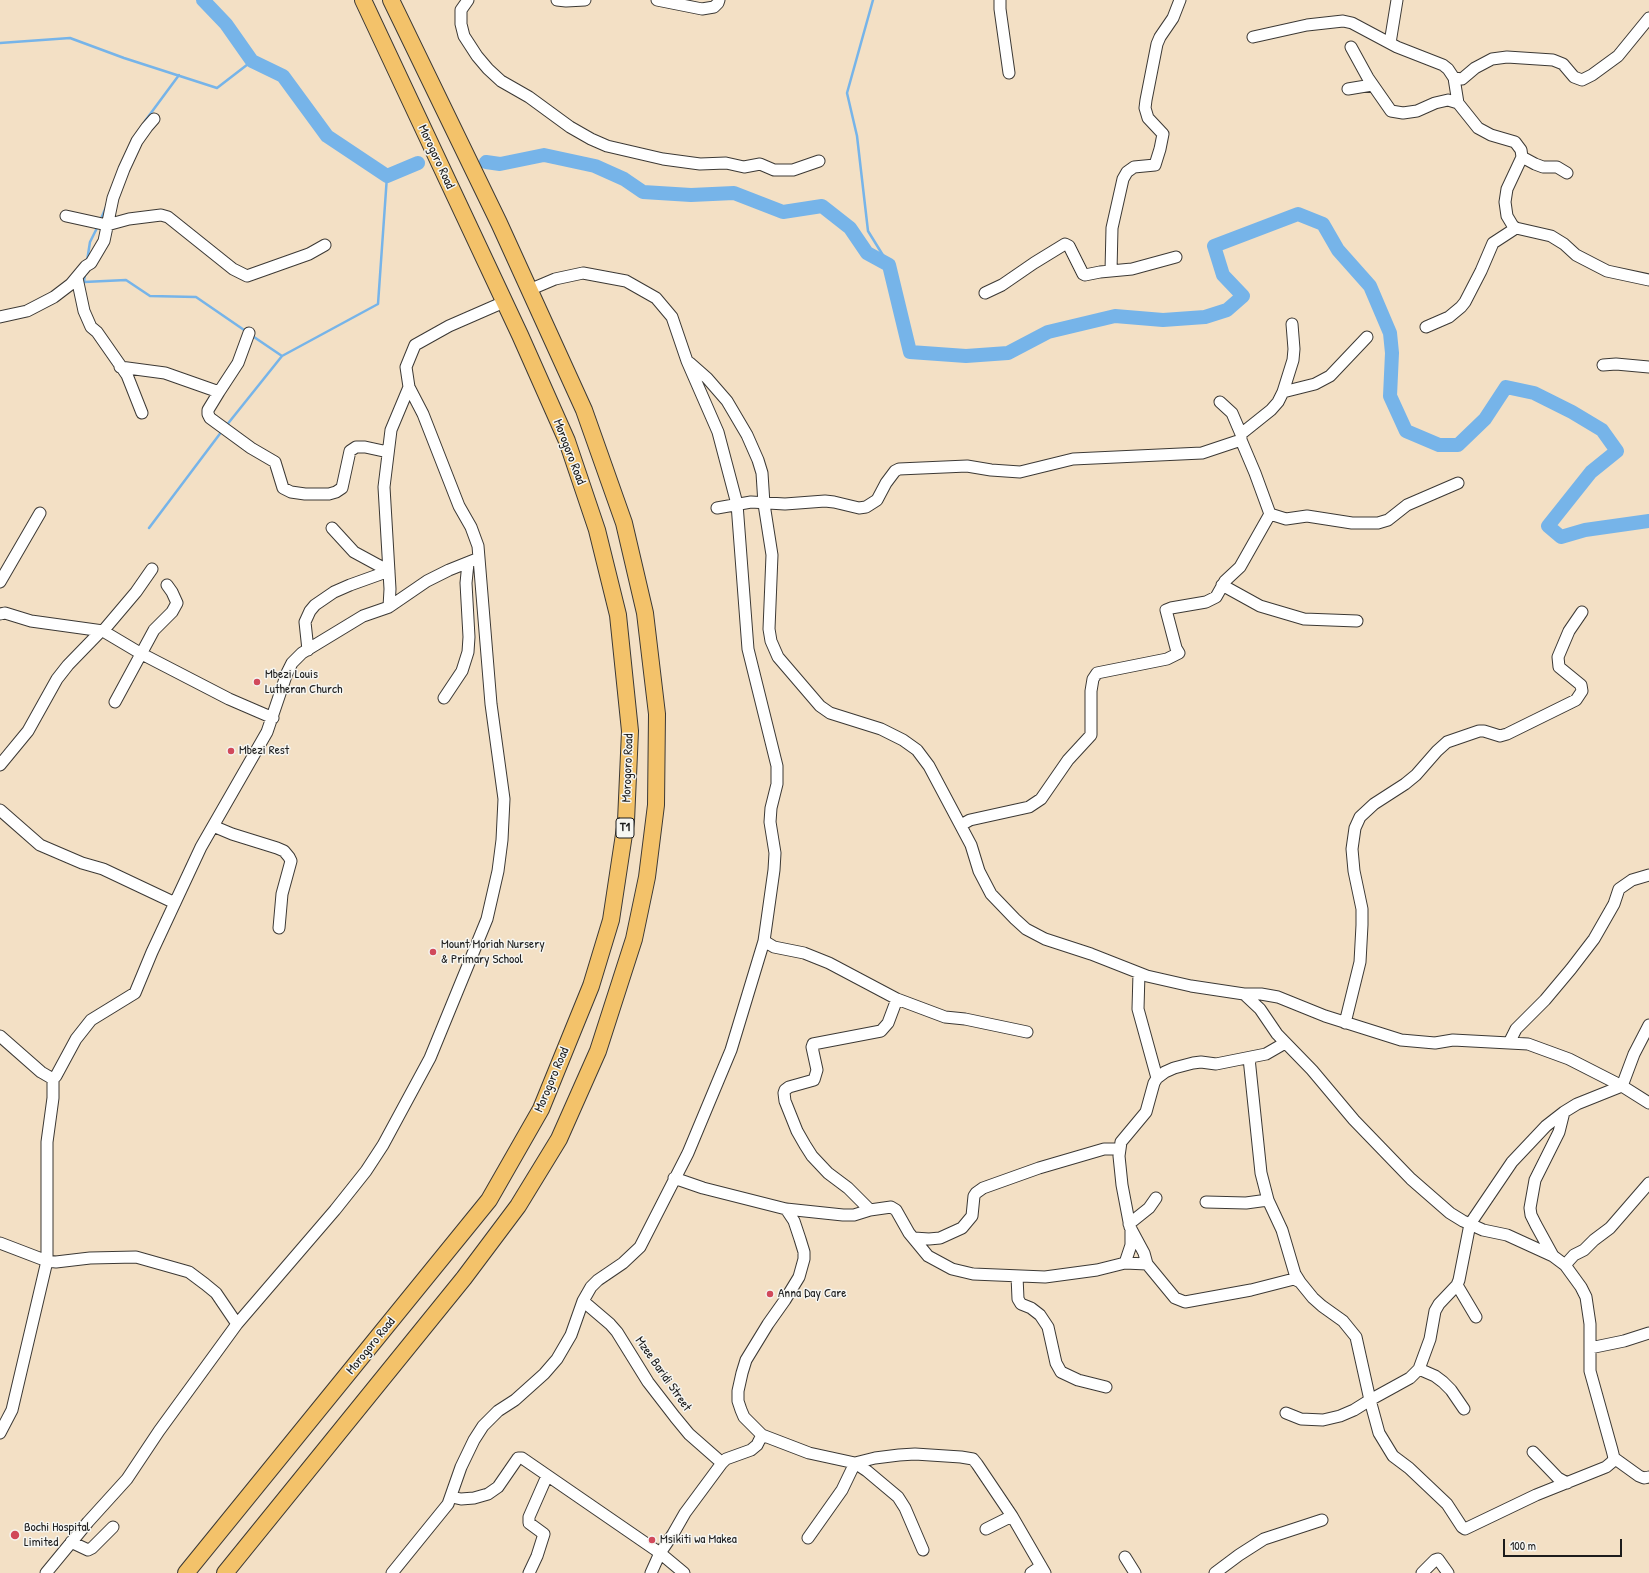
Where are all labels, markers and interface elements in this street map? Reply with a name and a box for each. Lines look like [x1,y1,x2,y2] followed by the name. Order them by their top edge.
[414,123,458,191] street label: Morogoro Road
[549,417,589,487] street label: Morogoro Road
[265,667,342,698] place label: Mbezi Louis Lutheran Church
[252,677,262,687] marker: Mbezi Louis Lutheran Church
[619,733,637,803] street label: Morogoro Road
[239,743,289,759] place label: Mbezi Rest
[226,746,236,756] marker: Mbezi Rest
[616,818,634,838] road number: T1
[441,937,545,968] place label: Mount Moriah Nursery & Primary School
[428,947,438,957] marker: Mount Moriah Nursery & Primary School
[531,1045,573,1115] street label: Morogoro Road
[778,1286,846,1302] place label: Anna Day Care
[765,1289,775,1299] marker: Anna Day Care
[343,1314,399,1378] street label: Morogoro Road
[632,1334,694,1414] street label: Mzee Baridi Street
[24,1520,90,1551] place label: Bochi Hospital Limited
[9,1529,21,1541] marker: Bochi Hospital Limited
[1505,1531,1624,1557] scale bar
[660,1532,737,1548] place label: Msikiti wa Makea
[647,1535,657,1545] marker: Msikiti wa Makea
[1510,1537,1536,1554] text: 100 m

